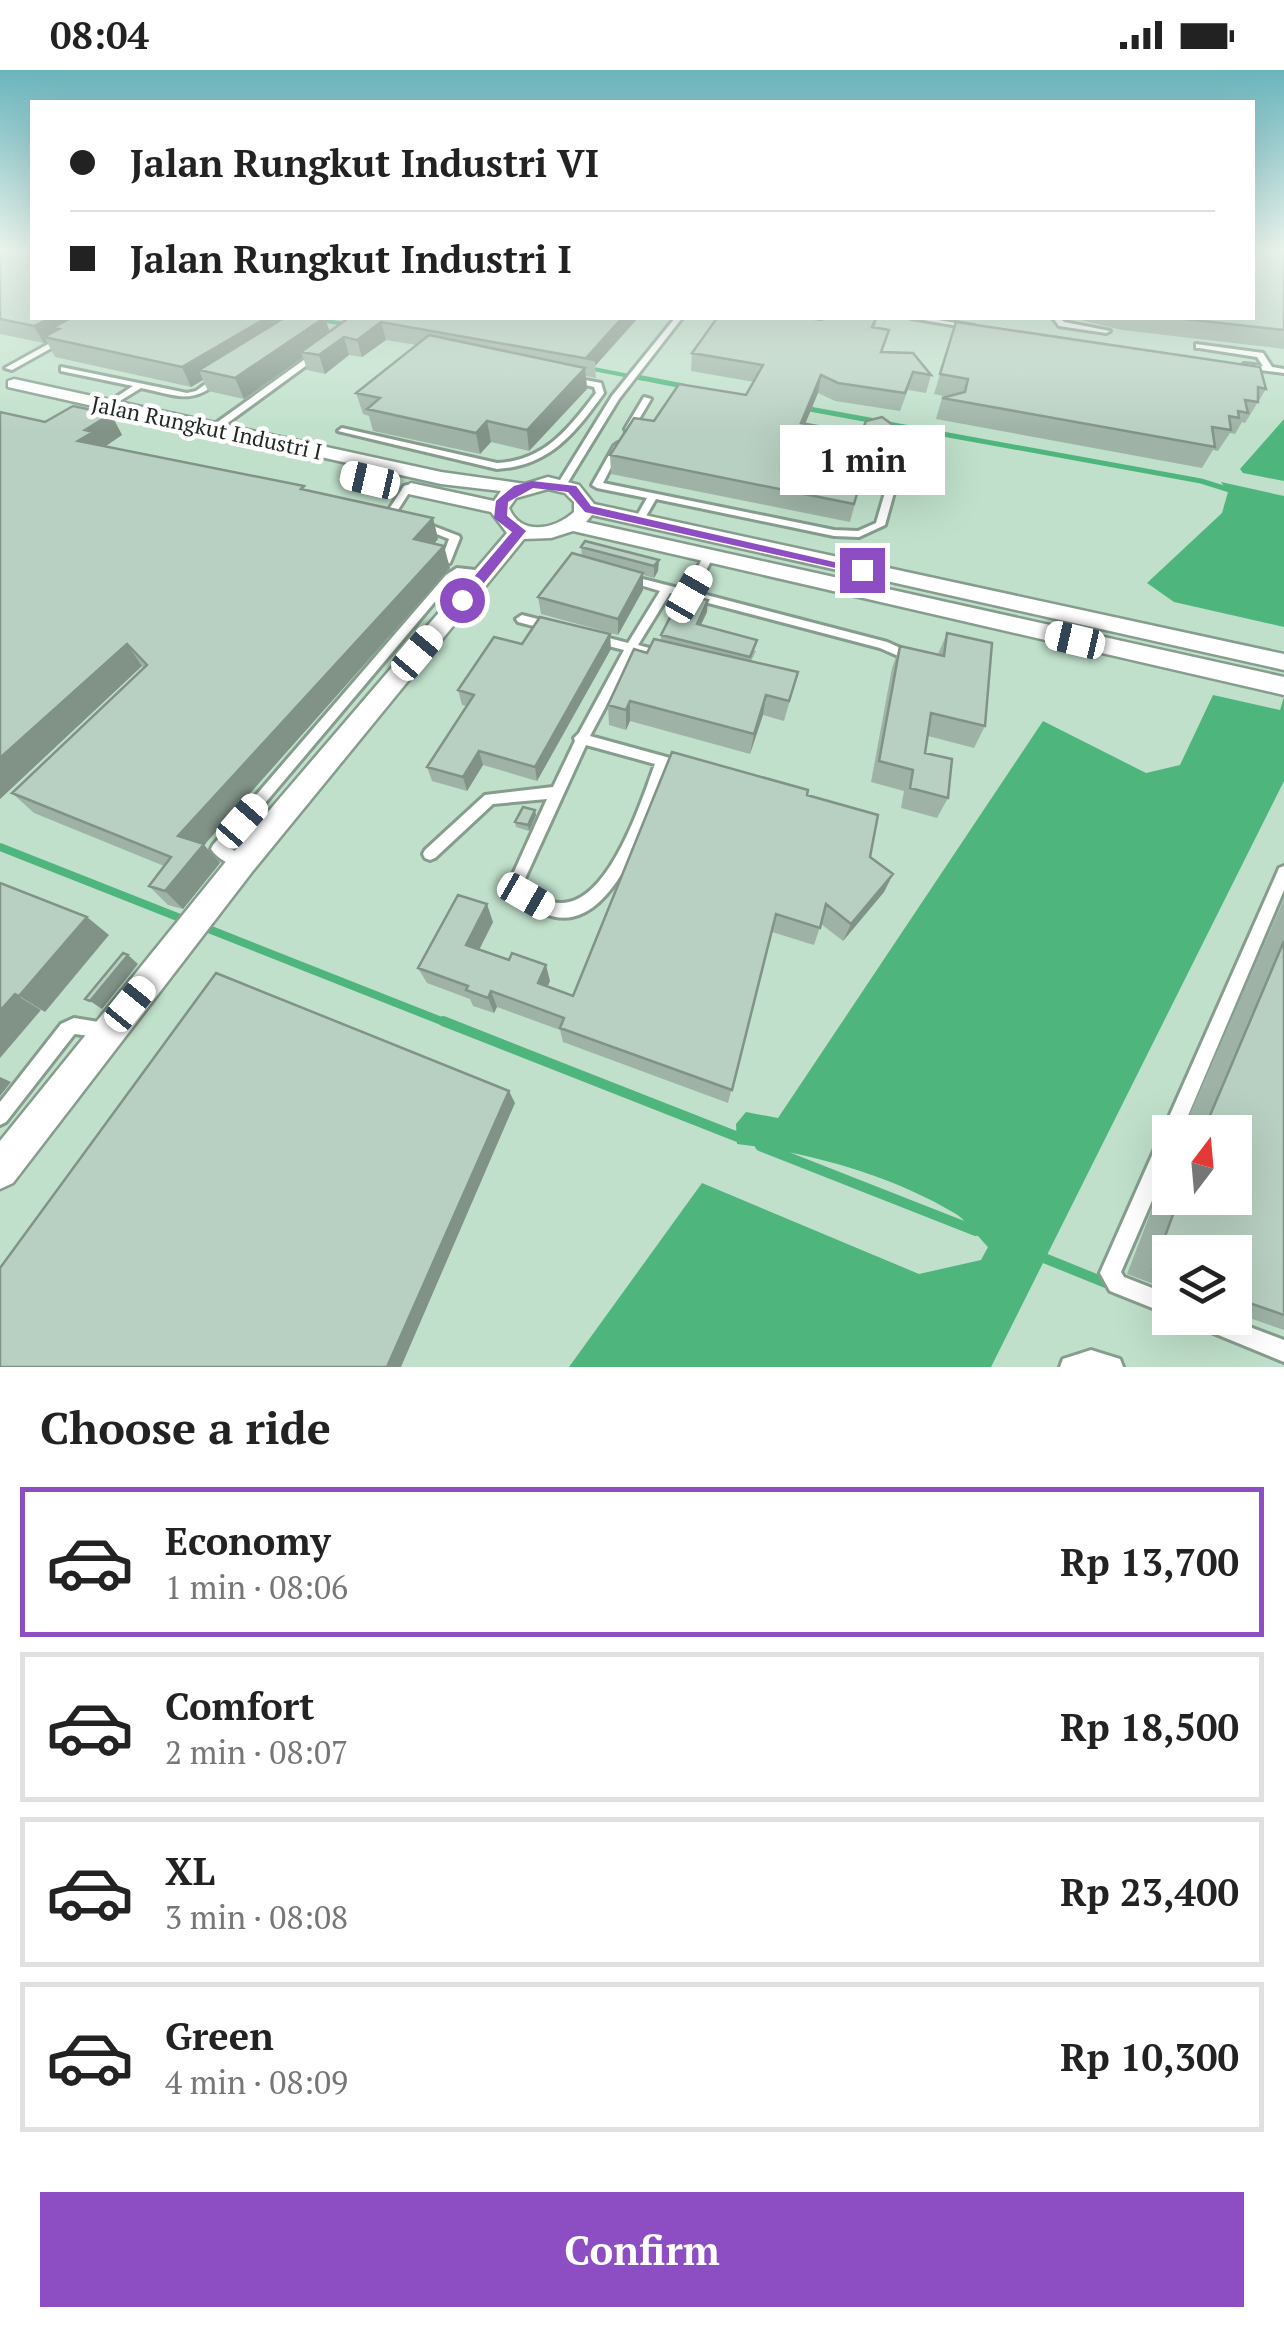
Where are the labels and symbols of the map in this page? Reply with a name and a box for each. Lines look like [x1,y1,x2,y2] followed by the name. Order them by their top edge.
[89,388,325,466] street label: Jalan Rungkut Industri I
[780,425,944,495] callout: 1 min
[337,459,403,501] car
[840,548,885,593] route end
[661,561,717,627] car
[440,578,485,623] route start
[1042,619,1108,661] car
[386,620,448,686] car
[211,789,273,853] car
[493,868,559,924] car
[99,971,161,1037] car
[1152,1115,1252,1215] north arrow

